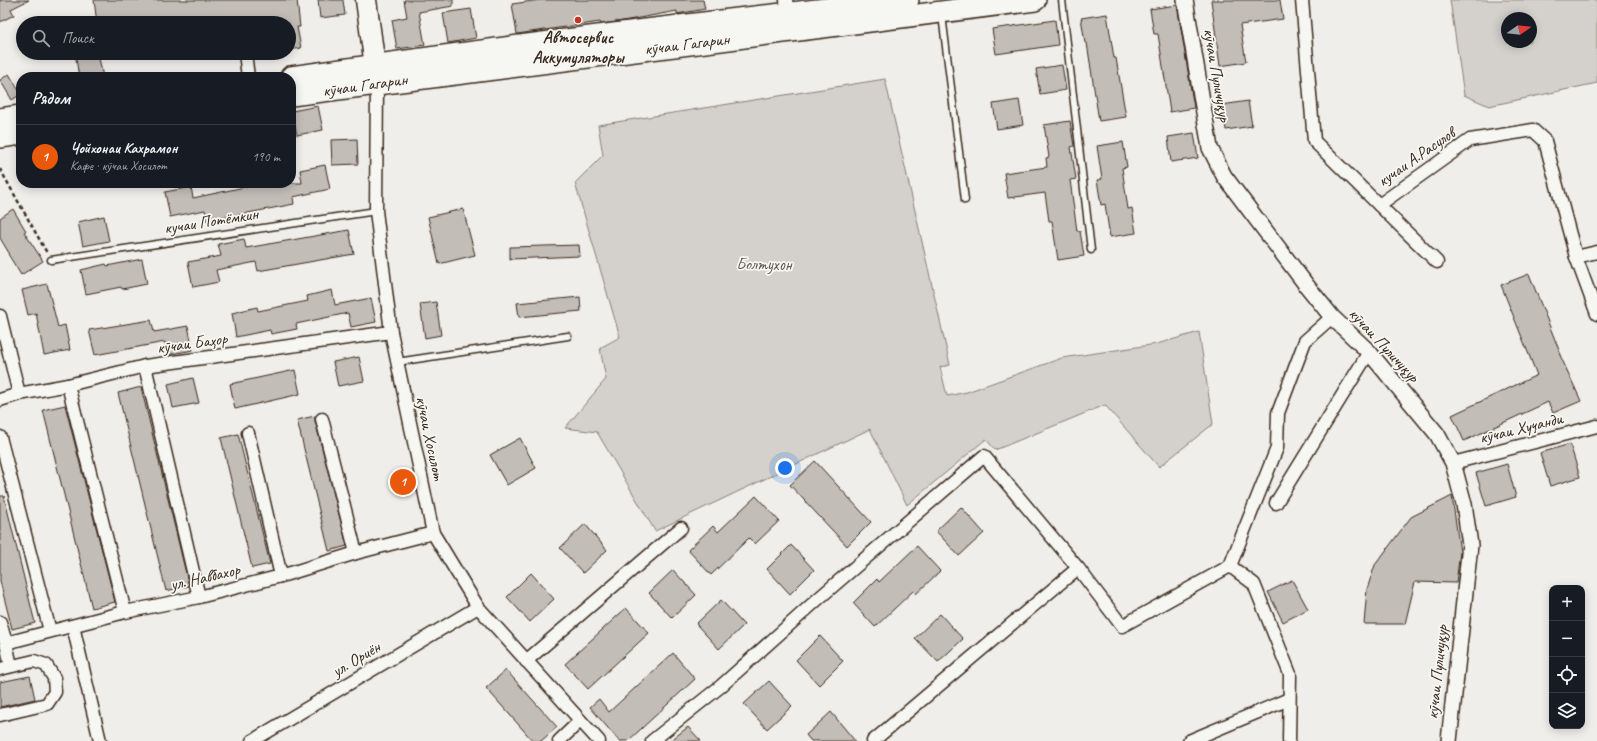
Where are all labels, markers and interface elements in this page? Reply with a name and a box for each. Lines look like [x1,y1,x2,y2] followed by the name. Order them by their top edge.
[1501,12,1537,48] north arrow
[573,15,583,25] marker: Автосервис Аккумуляторы
[16,16,296,60] search box
[30,27,52,49] icon: search
[532,27,625,68] place label: Автосервис Аккумуляторы
[1198,27,1236,125] street label: кӯчаи Пуличуқур
[643,28,732,60] street label: кӯчаи Гагарин
[62,29,94,48] text: Поиск
[321,69,410,101] street label: кӯчаи Гагарин
[32,88,70,109] text: Рядом
[1373,121,1462,191] street label: кучаи А.Расулов
[70,139,178,158] text: Чойхонаи Кахрамон
[42,149,48,165] text: 1
[252,149,280,165] text: 190 m
[70,158,167,174] text: Кафе · кӯчаи Хосилот
[162,203,261,239] street label: кучаи Потёмкин
[736,254,793,275] park label: Болтухон
[1344,303,1425,388] street label: кӯчаи Пуличуқур
[155,327,230,358] street label: кӯчаи Баҳор
[411,394,449,483] street label: кӯчаи Хосилот
[1477,407,1566,448] street label: кӯчаи Хуҷанди
[775,458,795,478] your location
[390,467,416,497] pin: 1
[167,558,243,595] street label: ул. Навбахор
[1549,585,1585,729] map controls
[1549,585,1585,621] button: +
[1549,621,1585,657] button: −
[1422,622,1453,720] street label: кӯчаи Пуличуқур
[327,636,385,682] street label: ул. Ориён
[1549,657,1585,693] button: locate
[1549,693,1585,729] button: layers

